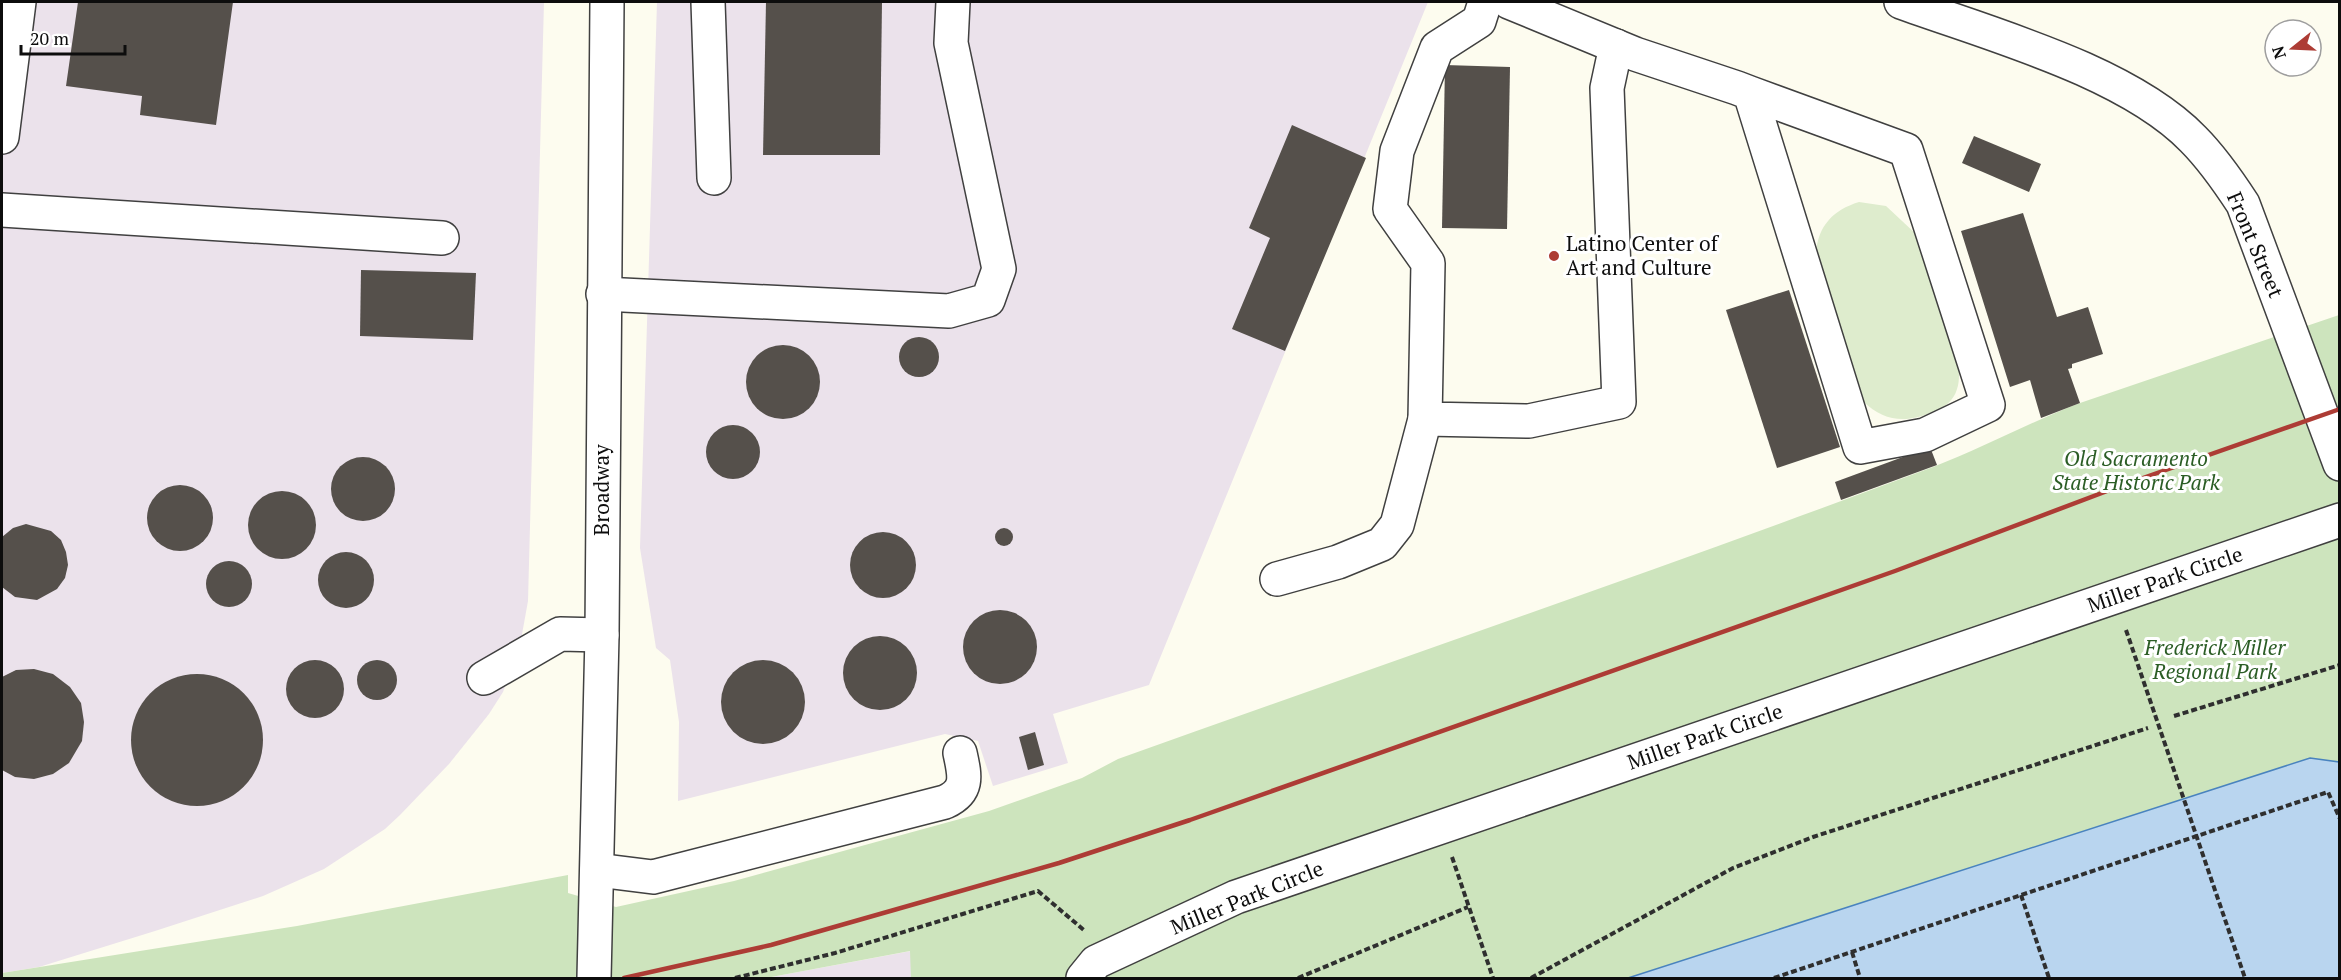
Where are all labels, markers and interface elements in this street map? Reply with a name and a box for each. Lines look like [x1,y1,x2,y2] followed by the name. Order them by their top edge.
[21,18,124,56] scale bar
[2263,18,2323,78] north arrow
[30,26,70,50] text: 20 m
[2266,43,2291,62] text: N
[2221,187,2291,302] street label: Front Street
[1566,229,1720,281] place label: Latino Center of Art and Culture
[1547,249,1561,263] marker: Latino Center of Art and Culture
[587,444,615,536] street label: Broadway
[2052,444,2221,496] park label: Old Sacramento State Historic Park
[2083,539,2246,619] street label: Miller Park Circle
[2144,633,2286,685] park label: Frederick Miller Regional Park
[1623,696,1786,776] street label: Miller Park Circle
[1166,854,1327,941] street label: Miller Park Circle

